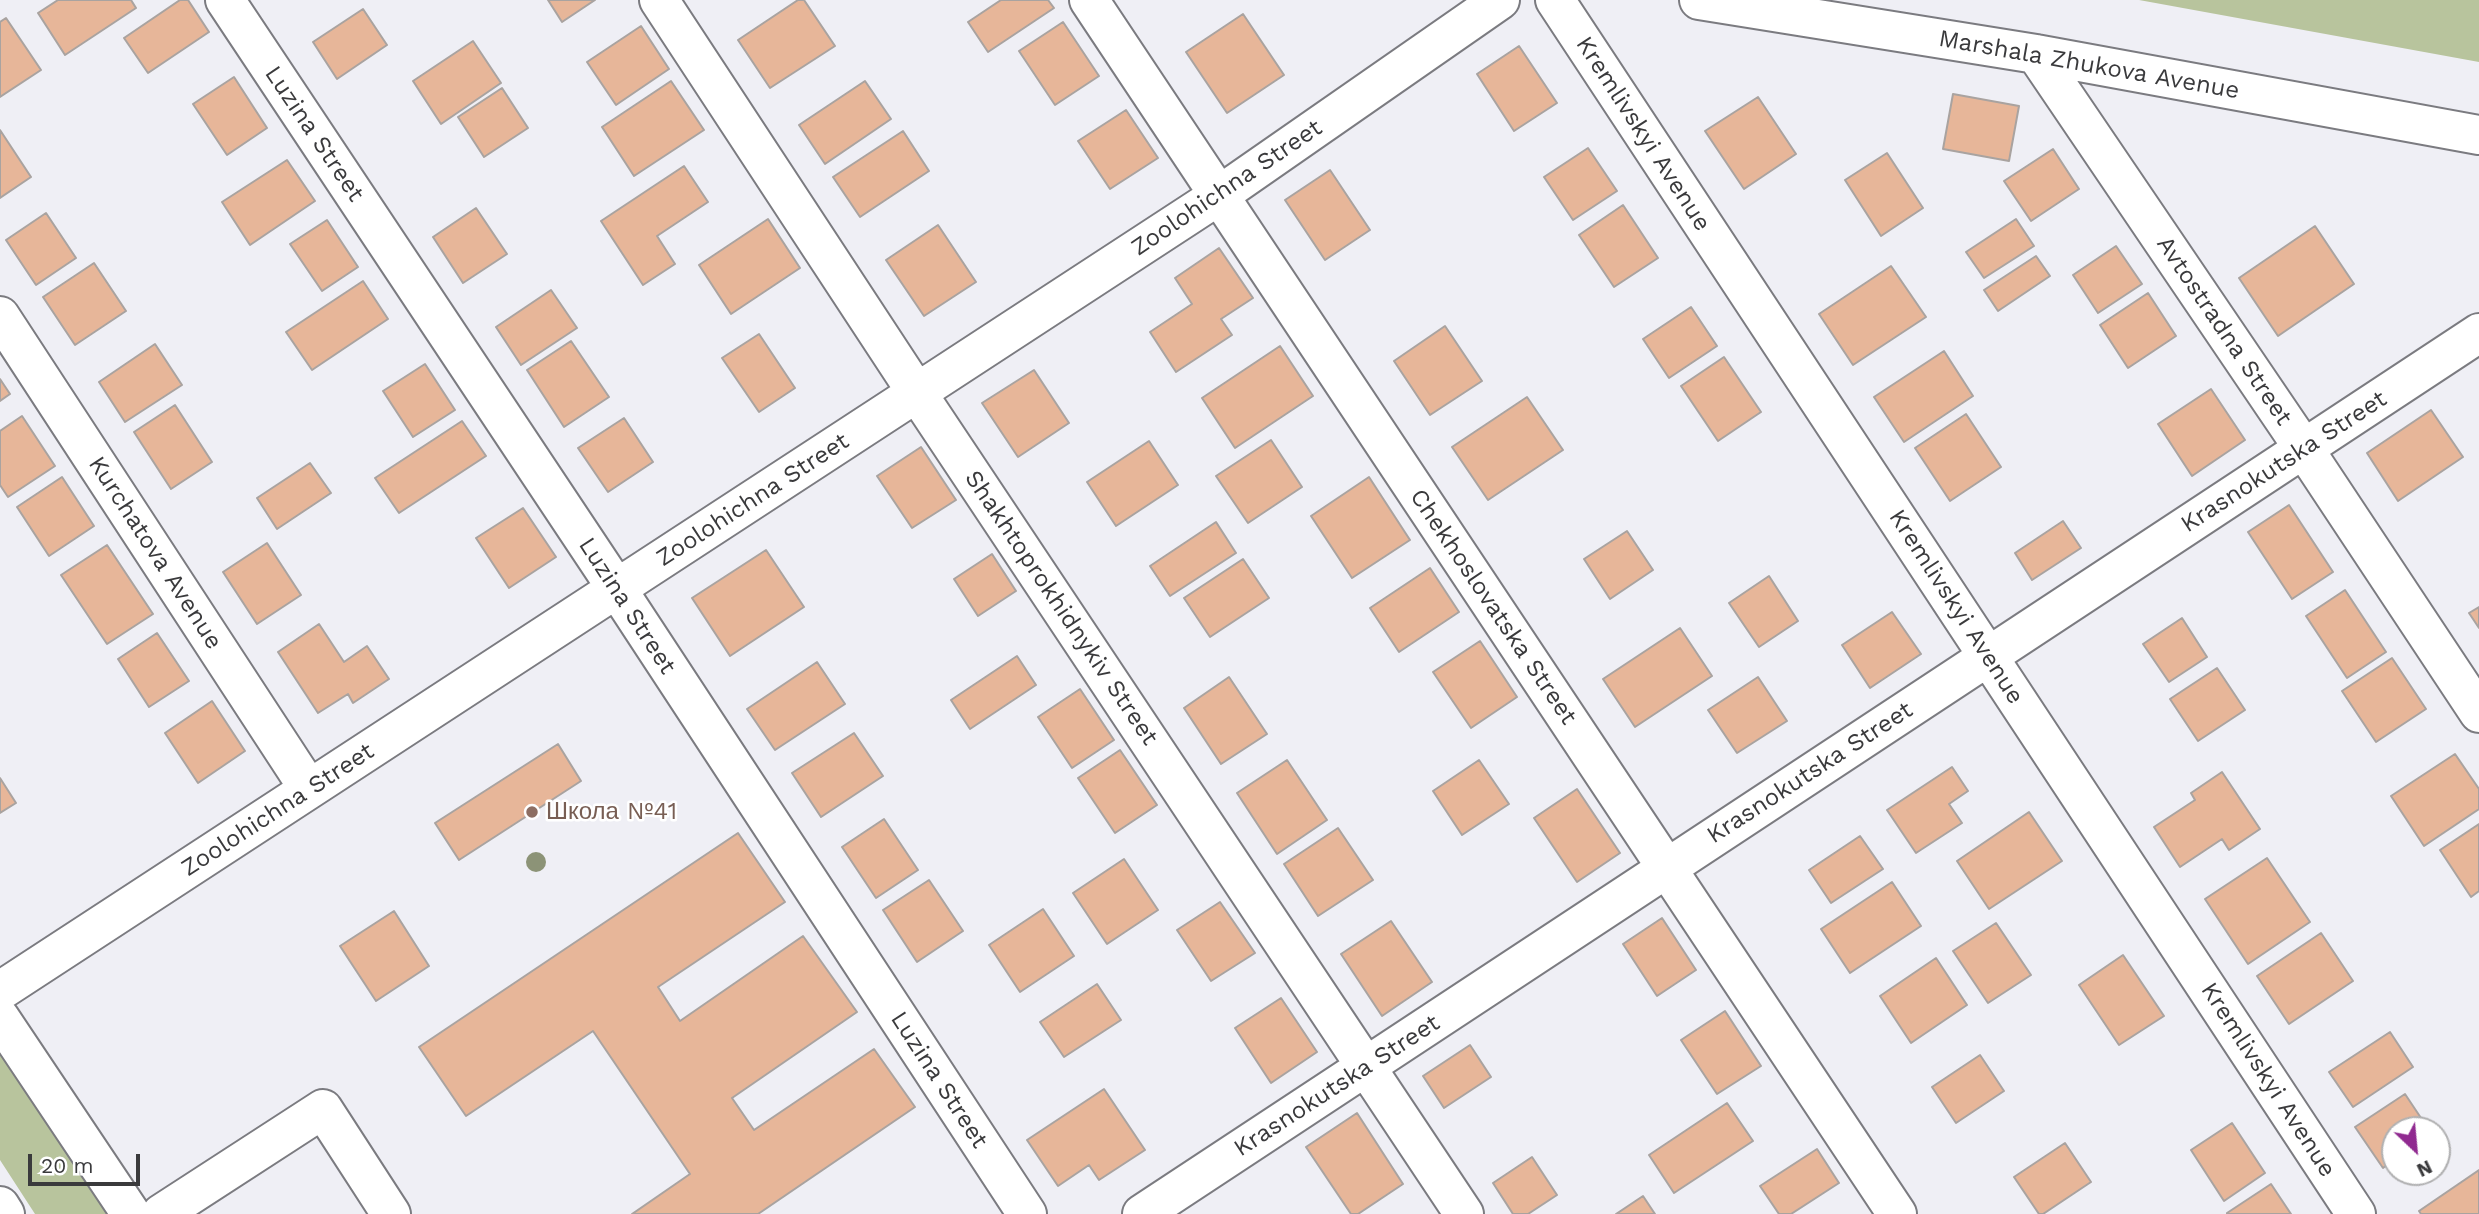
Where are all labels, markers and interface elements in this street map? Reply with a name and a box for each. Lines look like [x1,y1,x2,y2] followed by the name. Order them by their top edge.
[1937,24,2241,106] street label: Marshala Zhukova Avenue
[1569,31,1717,237] street label: Kremlivskyi Avenue
[258,61,370,207] street label: Luzina Street
[1126,114,1328,262] street label: Zoolohichna Street
[2150,231,2298,431] street label: Avtostradna Street
[2176,385,2392,539] street label: Krasnokutska Street
[651,427,855,573] street label: Zoolohichna Street
[82,451,228,655] street label: Kurchatova Avenue
[958,465,1164,751] street label: Shakhtoprokhidnykiv Street
[1403,484,1583,730] street label: Chekhoslovatska Street
[1882,504,2030,710] street label: Kremlivskyi Avenue
[572,532,682,680] street label: Luzina Street
[1702,696,1918,850] street label: Krasnokutska Street
[176,737,380,883] street label: Zoolohichna Street
[546,798,677,826] place label: Школа №41
[524,804,540,820] marker: Школа №41
[2194,977,2342,1183] street label: Kremlivskyi Avenue
[884,1006,994,1154] street label: Luzina Street
[1229,1009,1445,1163] street label: Krasnokutska Street
[2381,1116,2451,1186] north arrow
[32,1140,144,1184] scale bar
[41,1153,93,1178] text: 20 m
[2413,1155,2436,1182] text: N

